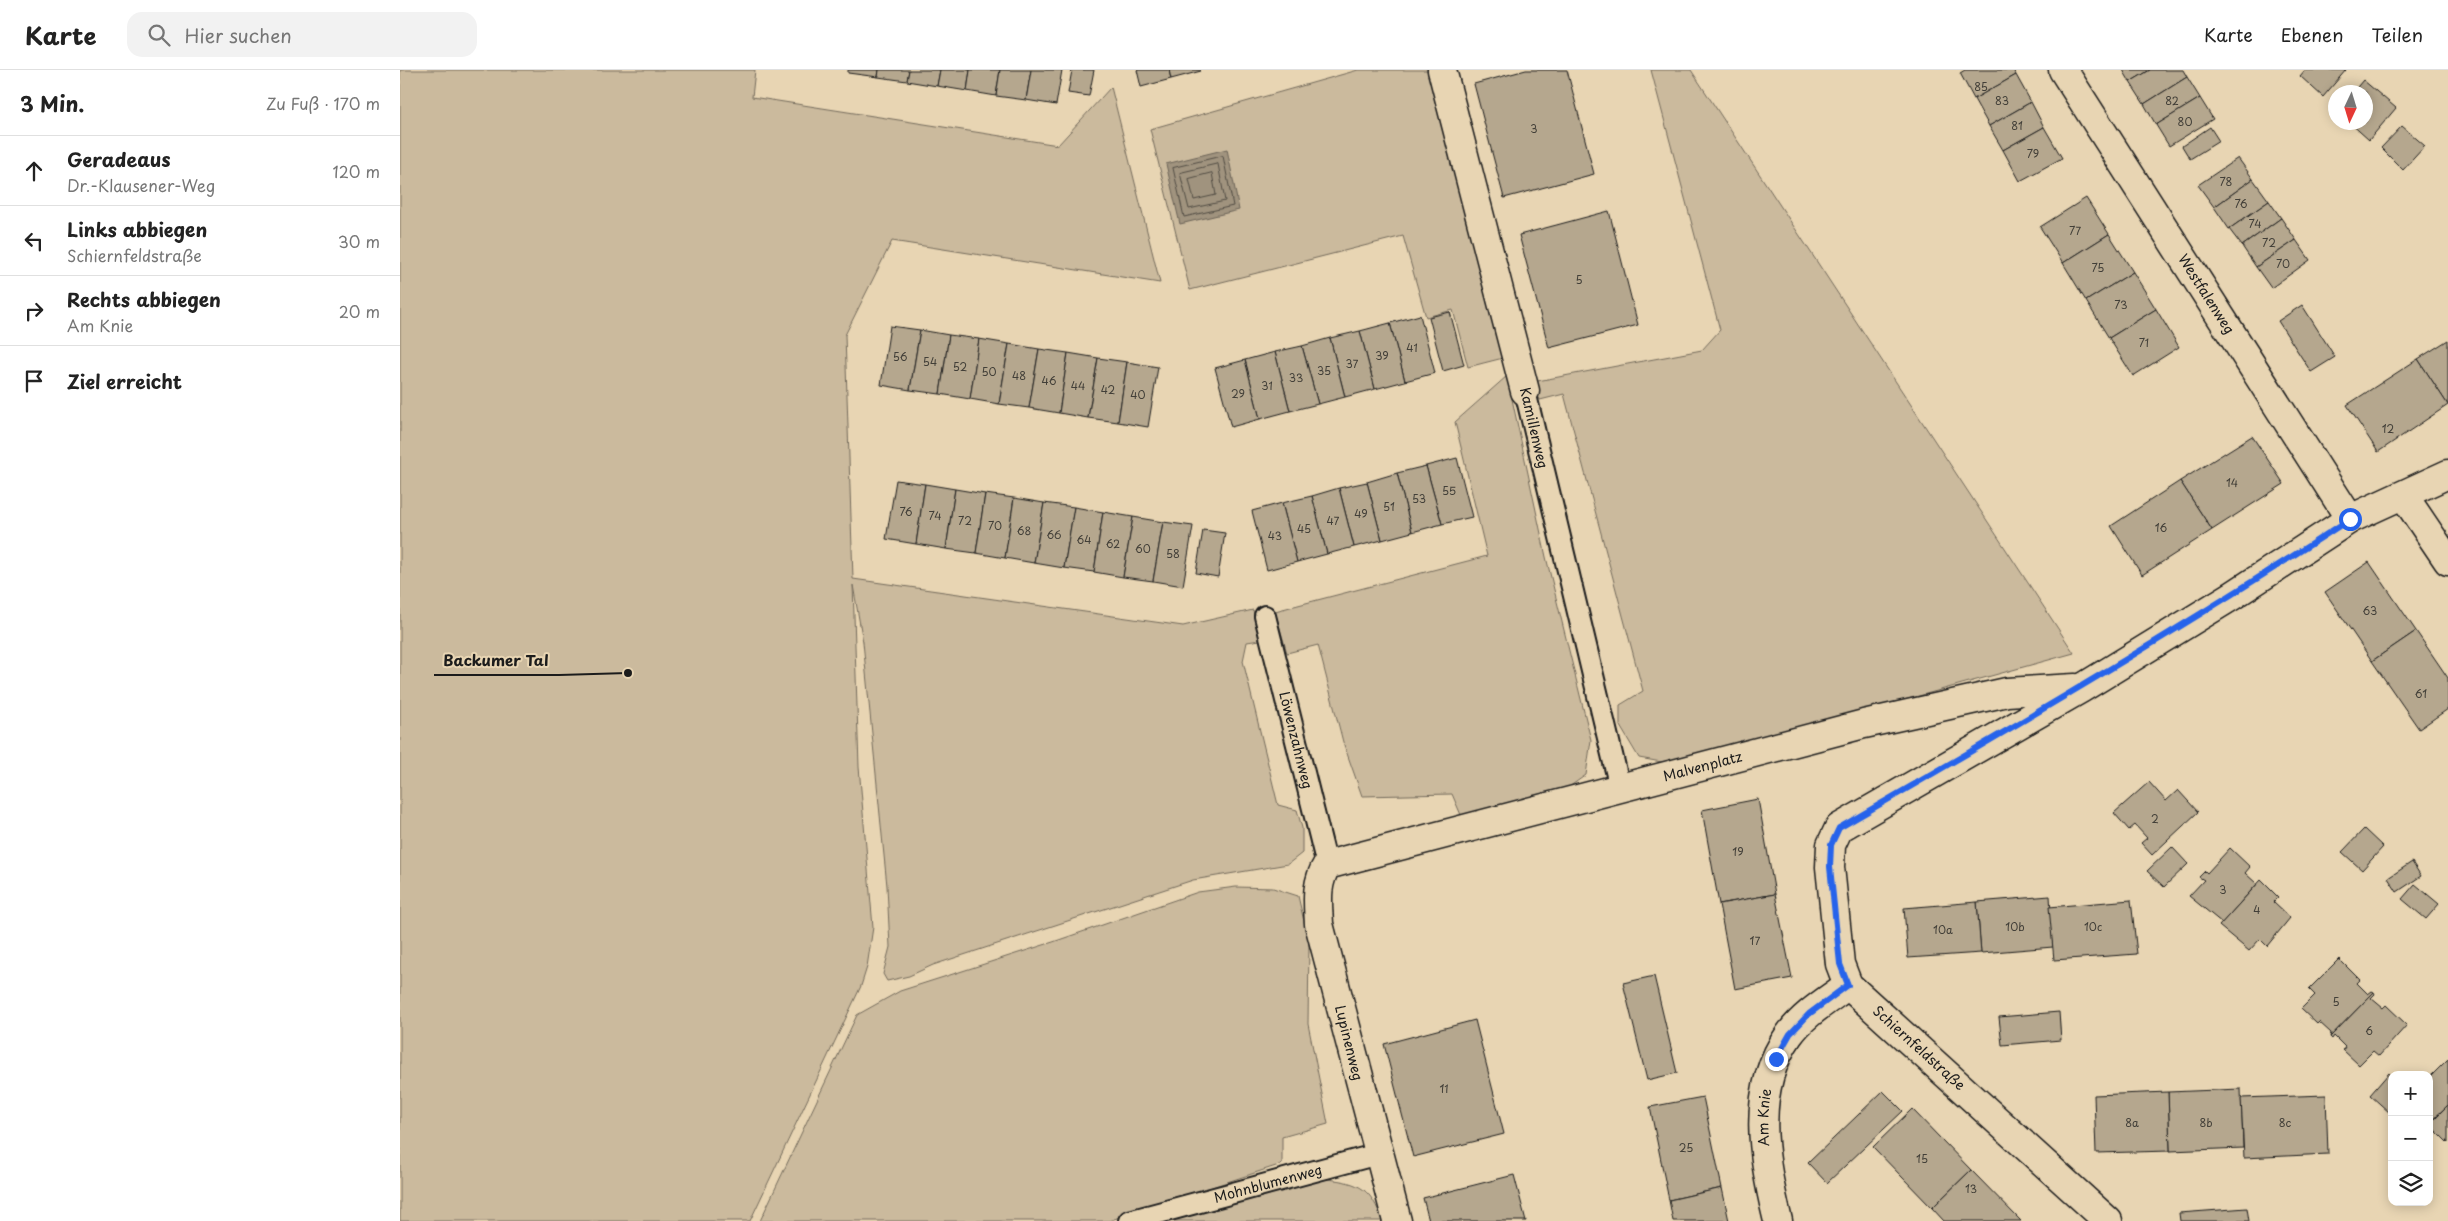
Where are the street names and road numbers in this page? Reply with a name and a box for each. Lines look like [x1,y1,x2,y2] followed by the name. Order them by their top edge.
[2173,250,2240,338] street label: Westfalenweg
[1515,385,1554,471] street label: Kamillenweg
[1274,689,1319,791] street label: Löwenzahnweg
[1661,745,1744,786] street label: Malvenplatz
[1869,1000,1970,1095] street label: Schiernfeldstraße
[1330,1003,1369,1083] street label: Lupinenweg
[1752,1086,1776,1147] street label: Am Knie
[1211,1158,1324,1208] street label: Mohnblumenweg

